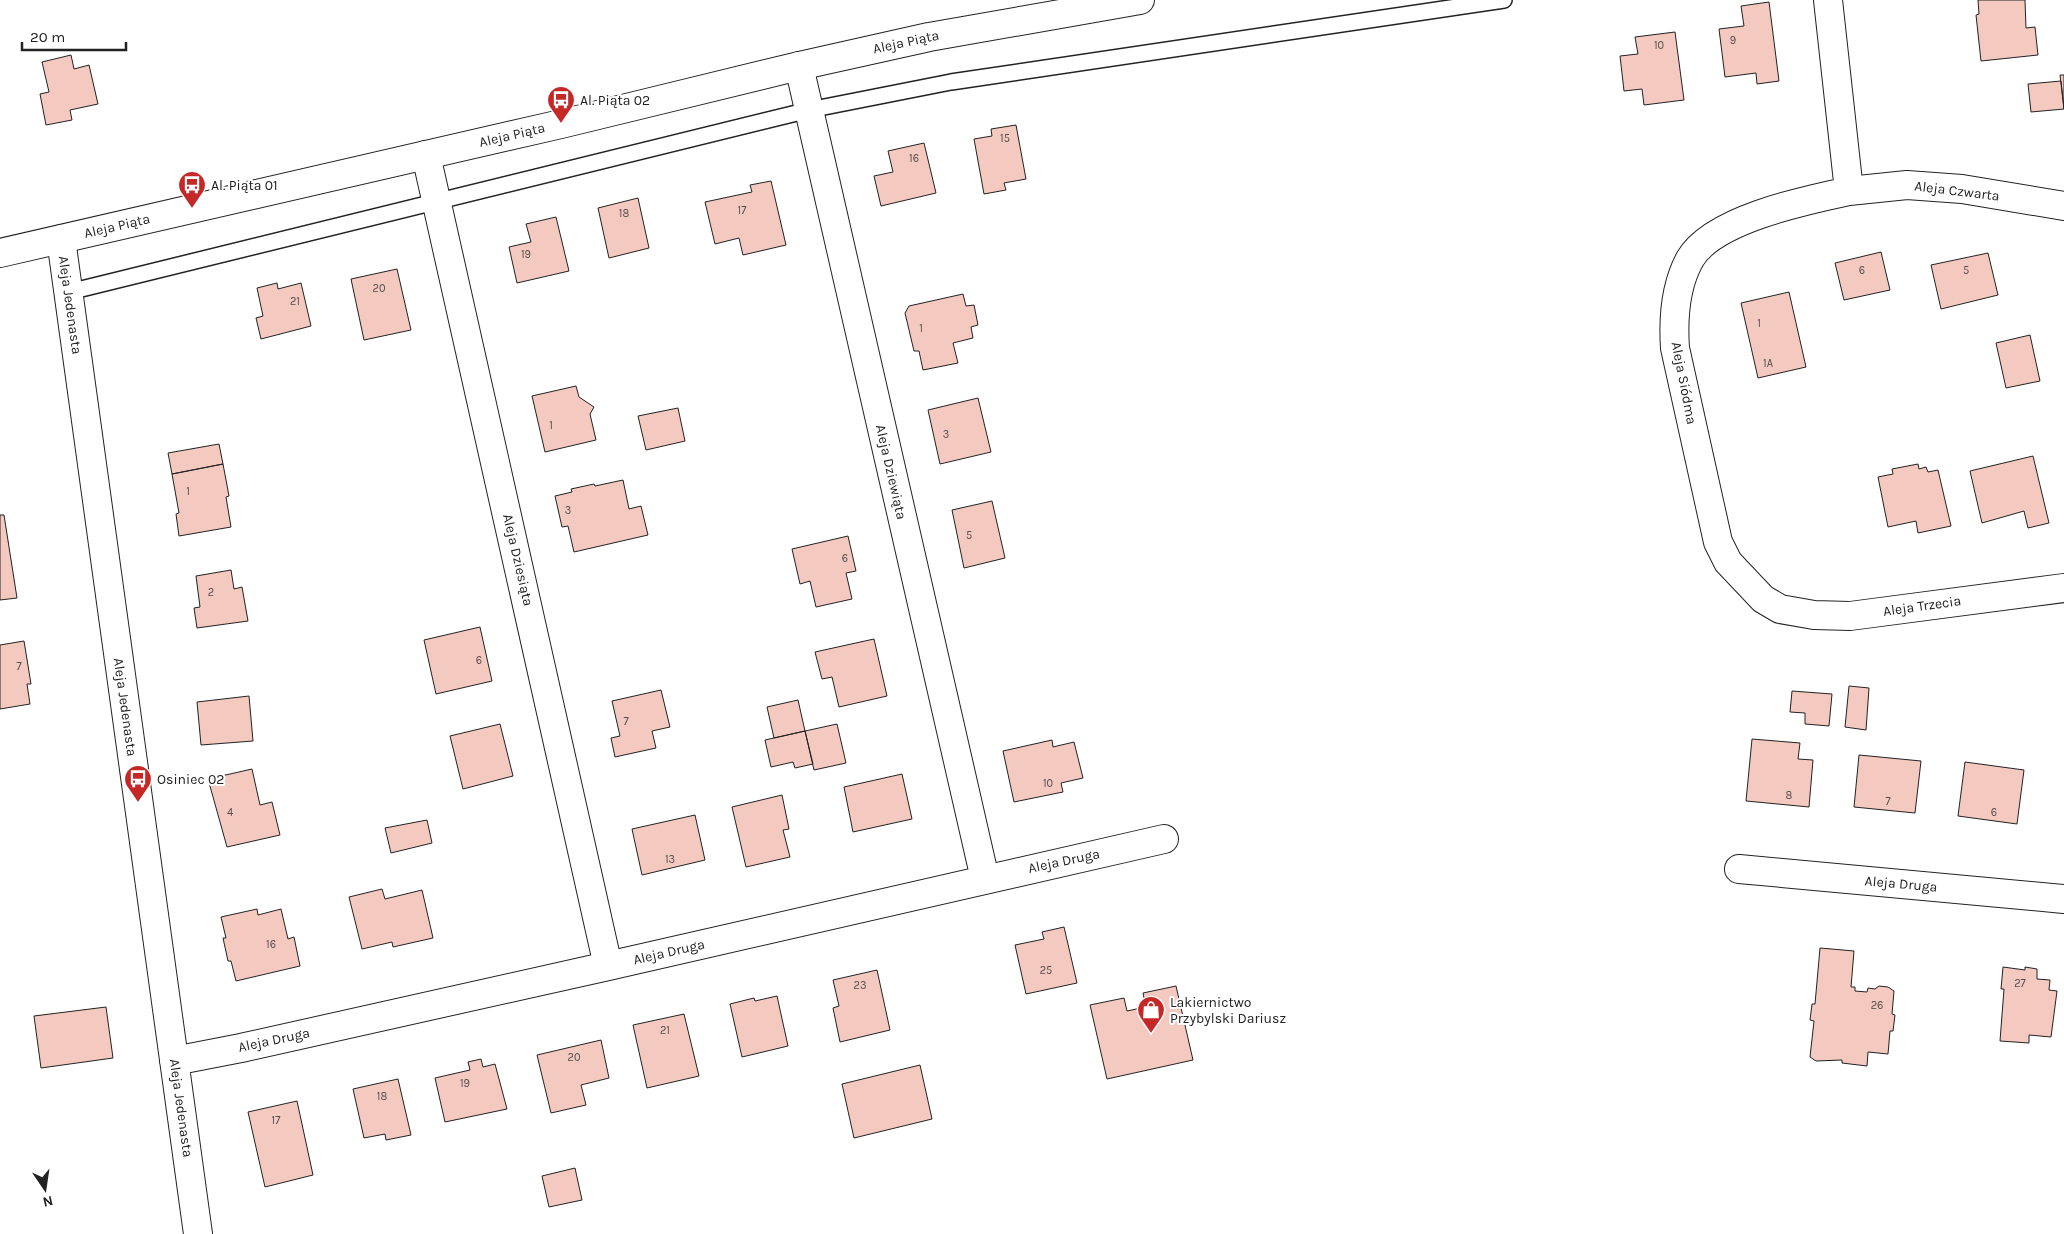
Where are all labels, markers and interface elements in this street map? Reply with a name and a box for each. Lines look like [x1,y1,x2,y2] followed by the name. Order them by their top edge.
[22,20,126,52] scale bar
[871,27,941,57] street label: Aleja Piąta
[30,28,65,46] text: 20 m
[1730,34,1736,47] house number: 9
[1654,39,1664,52] house number: 10
[546,85,576,124] bus stop icon: Al. Piąta 02
[580,92,650,109] place label: Al. Piąta 02
[477,119,547,151] street label: Aleja Piąta
[1000,132,1010,145] house number: 15
[909,152,919,165] house number: 16
[177,170,207,209] bus stop icon: Al. Piąta 01
[211,177,278,194] place label: Al. Piąta 01
[1913,177,2001,205] street label: Aleja Czwarta
[738,204,746,217] house number: 17
[619,207,629,220] house number: 18
[82,210,152,242] street label: Aleja Piąta
[521,248,531,261] house number: 19
[55,255,85,355] street label: Aleja Jedenasta
[1859,264,1865,277] house number: 6
[1963,264,1969,277] house number: 5
[373,282,385,295] house number: 20
[290,295,300,308] house number: 21
[1757,317,1761,330] house number: 1
[919,322,923,335] house number: 1
[1668,340,1700,426] street label: Aleja Siódma
[1763,357,1774,370] house number: 1A
[549,419,553,432] house number: 1
[872,423,910,521] street label: Aleja Dziewiąta
[943,428,949,441] house number: 3
[186,485,190,498] house number: 1
[565,504,571,517] house number: 3
[499,512,537,608] street label: Aleja Dziesiąta
[966,529,972,542] house number: 5
[842,552,848,565] house number: 6
[208,586,214,599] house number: 2
[1882,592,1962,620] street label: Aleja Trzecia
[476,654,482,667] house number: 6
[110,657,140,757] street label: Aleja Jedenasta
[16,660,22,673] house number: 7
[623,715,629,728] house number: 7
[123,764,153,803] bus stop icon: Osiniec 02
[157,771,224,788] place label: Osiniec 02
[1043,777,1053,790] house number: 10
[1786,789,1793,802] house number: 8
[1885,795,1891,808] house number: 7
[227,806,233,819] house number: 4
[1991,806,1997,819] house number: 6
[1027,845,1101,877] street label: Aleja Druga
[665,853,675,866] house number: 13
[1864,872,1938,896] street label: Aleja Druga
[632,936,706,968] street label: Aleja Druga
[266,938,276,951] house number: 16
[1040,964,1052,977] house number: 25
[2014,977,2026,990] house number: 27
[854,979,866,992] house number: 23
[1170,994,1286,1027] place label: Lakiernictwo Przybylski Dariusz
[1136,995,1166,1034] shop icon: Lakiernictwo Przybylski Dariusz
[1871,999,1883,1012] house number: 26
[237,1024,311,1056] street label: Aleja Druga
[660,1024,670,1037] house number: 21
[568,1051,580,1064] house number: 20
[166,1058,196,1158] street label: Aleja Jedenasta
[460,1077,470,1090] house number: 19
[377,1090,387,1103] house number: 18
[272,1114,280,1127] house number: 17
[20,1164,70,1214] north arrow
[41,1192,55,1211] text: N

